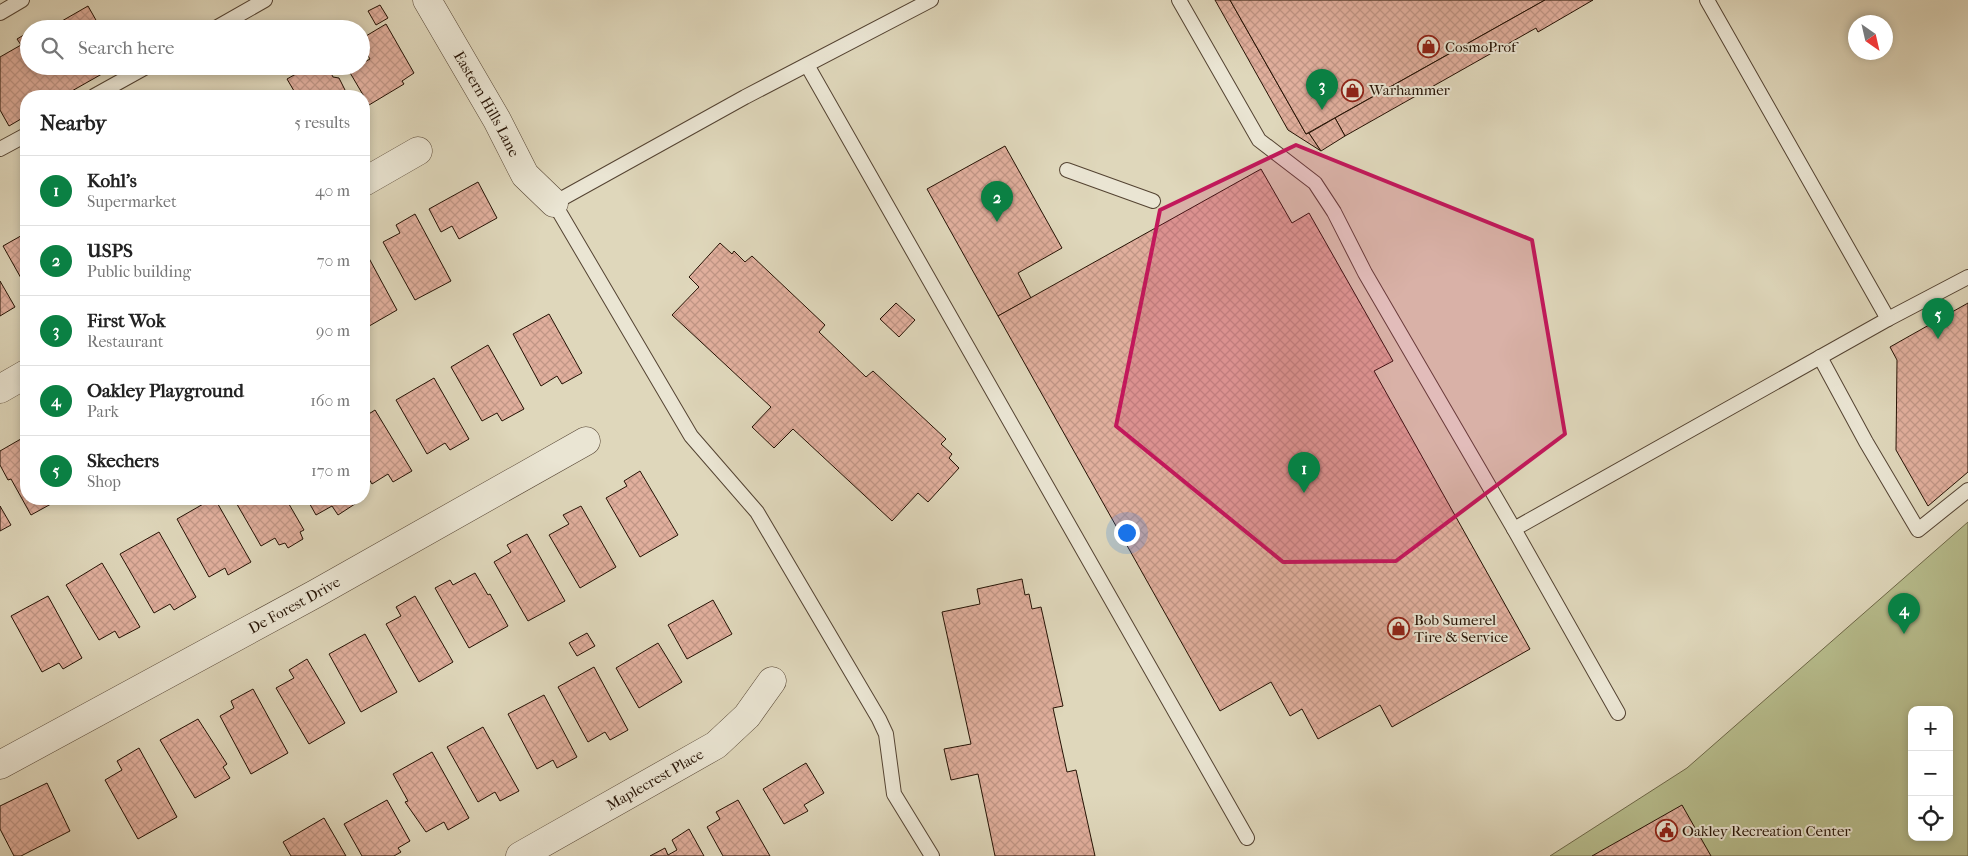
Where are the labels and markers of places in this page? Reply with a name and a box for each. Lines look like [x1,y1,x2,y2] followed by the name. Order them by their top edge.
[1417,35,1441,59] shop icon: CosmoProf
[1445,38,1519,56] place label: CosmoProf
[1306,69,1338,110] pin: 3
[1341,78,1365,102] shop icon: Warhammer
[1368,81,1451,99] place label: Warhammer
[981,181,1013,222] pin: 2
[1922,298,1954,339] pin: 5
[1288,452,1320,493] pin: 1
[1888,593,1920,634] pin: 4
[1414,611,1509,646] place label: Bob Sumerel Tire & Service
[1386,617,1410,641] shop icon: Bob Sumerel Tire & Service
[1654,819,1678,843] public building icon: Oakley Recreation Center
[1682,822,1851,840] place label: Oakley Recreation Center

